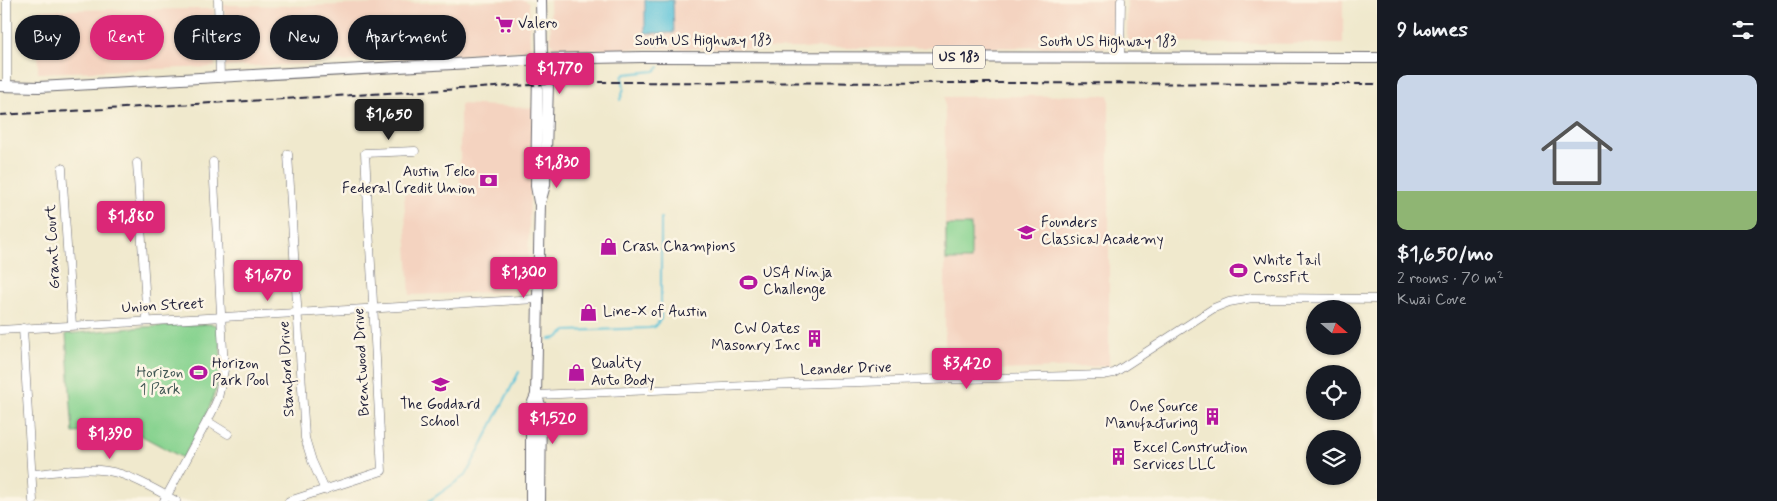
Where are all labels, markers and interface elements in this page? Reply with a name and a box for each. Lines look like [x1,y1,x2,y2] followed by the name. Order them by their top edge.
[494,14,514,34] supermarket icon: Valero
[518,14,558,34] place label: Valero
[15,15,80,60] chip: Buy
[90,15,164,60] chip: Rent
[174,15,260,60] chip: Filters
[270,15,338,60] chip: New
[348,15,466,60] chip: Apartment
[1397,16,1468,44] text: 9 homes
[1729,16,1757,44] icon: filters
[635,31,771,52] street label: South US Highway 183
[1040,32,1176,53] street label: South US Highway 183
[933,46,985,68] road number: US 183
[519,52,601,95] pin: $1,770
[537,58,583,79] text: $1,770
[348,98,430,141] pin: $1,650
[366,104,412,125] text: $1,650
[1532,108,1622,198] icon: home
[516,146,598,189] pin: $1,830
[535,152,579,173] text: $1,830
[342,162,475,199] place label: Austin Telco Federal Credit Union
[479,171,499,191] bank icon: Austin Telco Federal Credit Union
[90,200,172,243] pin: $1,880
[41,204,65,290] street label: Grant Court
[108,206,154,227] text: $1,880
[1041,213,1164,250] place label: Founders Classical Academy
[1017,222,1037,242] school or university icon: Founders Classical Academy
[598,237,618,257] shop icon: Crash Champions
[622,237,735,257] place label: Crash Champions
[1397,240,1493,268] text: $1,650/mo
[1253,251,1321,288] place label: White Tail CrossFit
[483,256,565,299] pin: $1,300
[227,260,309,302] pin: $1,670
[1229,260,1249,280] sports icon: White Tail CrossFit
[501,262,547,283] text: $1,300
[763,263,833,301] place label: USA Ninja Challenge
[245,265,291,286] text: $1,670
[1397,268,1504,289] text: 2 rooms · 70 m²
[739,272,759,292] sports icon: USA Ninja Challenge
[1397,289,1467,310] text: Kwai Cove
[121,294,205,318] street label: Union Street
[1306,300,1361,355] north arrow
[1306,300,1361,485] map controls
[579,302,599,322] shop icon: Line-X of Austin
[603,302,707,322] place label: Line-X of Austin
[349,307,375,417] street label: Brentwood Drive
[711,319,800,356] place label: CW Oates Masonry Inc
[274,320,301,417] street label: Stanford Drive
[804,328,824,348] building icon: CW Oates Masonry Inc
[926,348,1008,390] pin: $3,420
[943,353,991,374] text: $3,420
[212,354,269,391] place label: Horizon Park Pool
[591,354,654,391] place label: Quality Auto Body
[800,357,892,381] street label: Leander Drive
[137,363,183,400] park label: Horizon 1 Park
[188,363,208,383] sports icon: Horizon Park Pool
[567,363,587,383] shop icon: Quality Auto Body
[1306,365,1361,420] button: locate
[430,374,450,394] school or university icon: The Goddard School
[400,395,480,432] place label: The Goddard School
[1105,397,1198,435] place label: One Source Manufacturing
[512,402,594,445] pin: $1,520
[1202,406,1222,426] building icon: One Source Manufacturing
[529,408,577,429] text: $1,520
[69,418,151,460] pin: $1,390
[88,423,132,444] text: $1,390
[1306,430,1361,485] button: layers
[1133,438,1248,475] place label: Excel Construction Services LLC
[1109,447,1129,467] building icon: Excel Construction Services LLC

